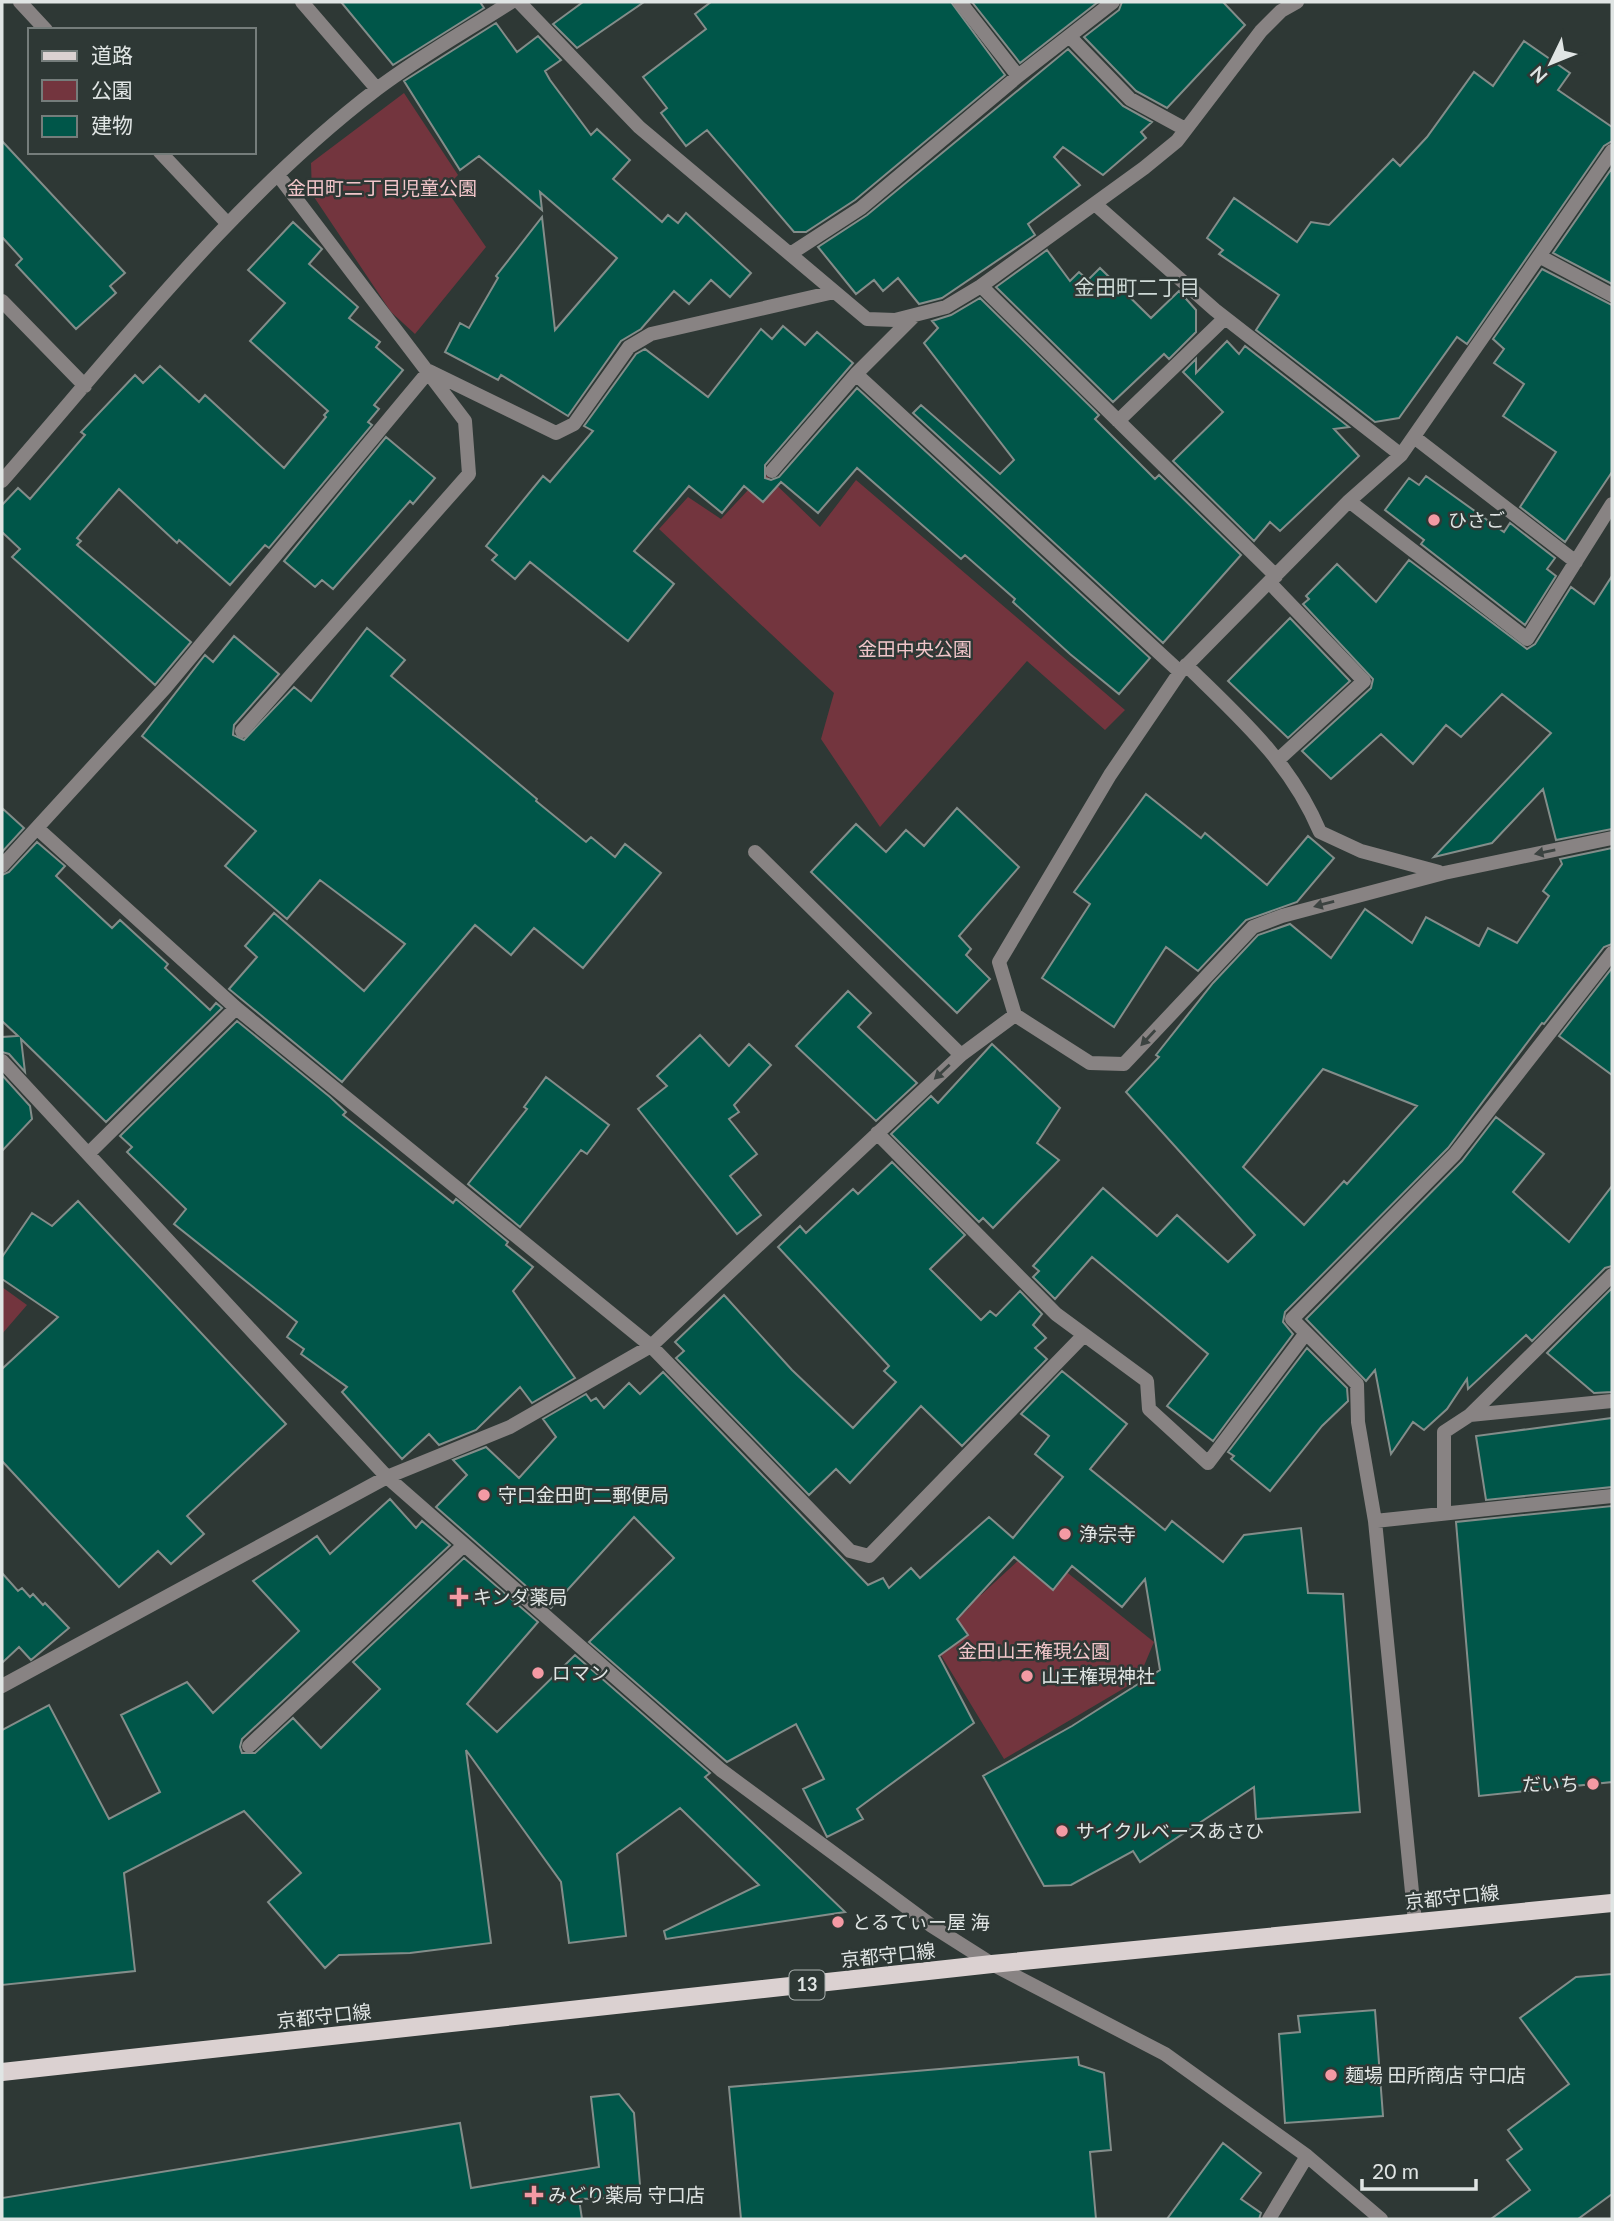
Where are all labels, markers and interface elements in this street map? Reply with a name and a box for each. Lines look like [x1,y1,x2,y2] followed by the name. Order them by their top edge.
[28,28,256,154] legend
[1516,28,1586,98] north arrow
[91,42,133,67] text: 道路
[1525,62,1552,88] text: N
[91,77,133,102] text: 公園
[91,112,133,137] text: 建物
[287,176,477,199] park label: 金田町二丁目児童公園
[1074,274,1200,299] district label: 金田町二丁目
[1448,508,1505,531] place label: ひさご
[1426,512,1442,528] marker: ひさご
[858,637,972,660] park label: 金田中央公園
[1534,847,1556,858] one-way arrow
[1313,900,1334,910] one-way arrow
[1141,1029,1157,1046] one-way arrow
[934,1064,951,1080] one-way arrow
[498,1483,669,1506] place label: 守口金田町二郵便局
[476,1487,492,1503] marker: 守口金田町二郵便局
[1079,1522,1136,1545] place label: 浄宗寺
[1057,1526,1073,1542] marker: 浄宗寺
[473,1585,567,1608] place label: キンダ薬局
[451,1589,467,1605] marker: キンダ薬局
[958,1639,1110,1662] park label: 金田山王権現公園
[552,1661,609,1684] place label: ロマン
[1041,1664,1155,1687] place label: 山王権現神社
[530,1665,546,1681] marker: ロマン
[1019,1668,1035,1684] marker: 山王権現神社
[1522,1772,1579,1795] place label: だいち
[1585,1776,1601,1792] marker: だいち
[1076,1819,1264,1842] place label: サイクルベースあさひ
[1054,1823,1070,1839] marker: サイクルベースあさひ
[1403,1880,1500,1913] street label: 京都守口線
[852,1910,990,1933] place label: とるてぃー屋 海
[830,1914,846,1930] marker: とるてぃー屋 海
[839,1938,936,1971] street label: 京都守口線
[790,1970,824,1999] road number: 13
[275,1999,372,2032] street label: 京都守口線
[1345,2063,1526,2086] place label: 麺場 田所商店 守口店
[1323,2067,1339,2083] marker: 麺場 田所商店 守口店
[1362,2148,1476,2192] scale bar
[1372,2158,1419,2183] text: 20 m
[548,2183,705,2206] place label: みどり薬局 守口店
[526,2187,542,2203] marker: みどり薬局 守口店

